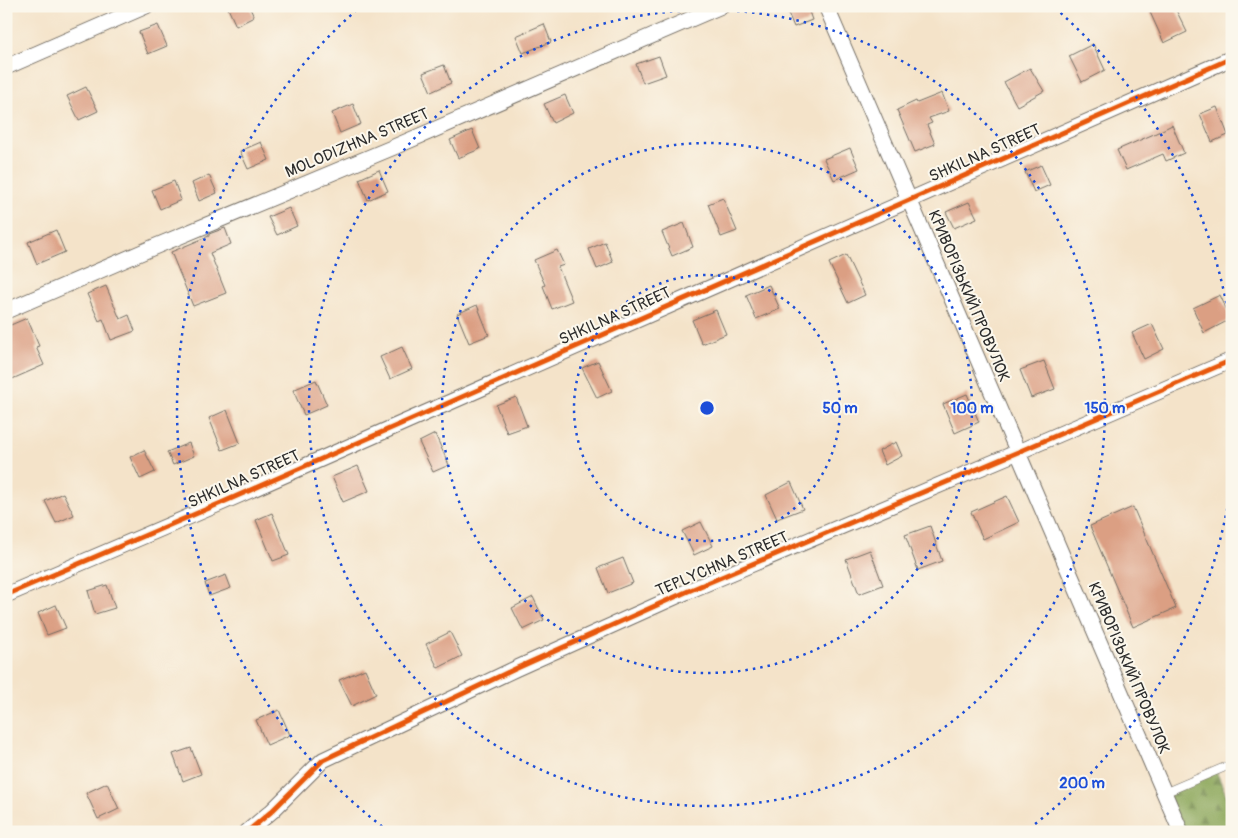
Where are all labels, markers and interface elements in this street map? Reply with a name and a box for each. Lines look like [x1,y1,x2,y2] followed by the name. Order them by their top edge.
[282,104,432,182] street label: MOLODIZHNA STREET
[926,119,1044,187] street label: SHKILNA STREET
[924,207,1014,385] street label: КРИВОРІЗЬКИЙ ПРОВУЛОК
[556,282,674,350] street label: SHKILNA STREET
[698,399,716,417] centre of rings
[823,399,857,418] text: 50 m
[951,399,993,418] text: 100 m
[1085,399,1125,418] text: 150 m
[185,445,303,513] street label: SHKILNA STREET
[653,527,791,601] street label: TEPLYCHNA STREET
[1084,579,1174,757] street label: КРИВОРІЗЬКИЙ ПРОВУЛОК
[1059,774,1105,793] text: 200 m

